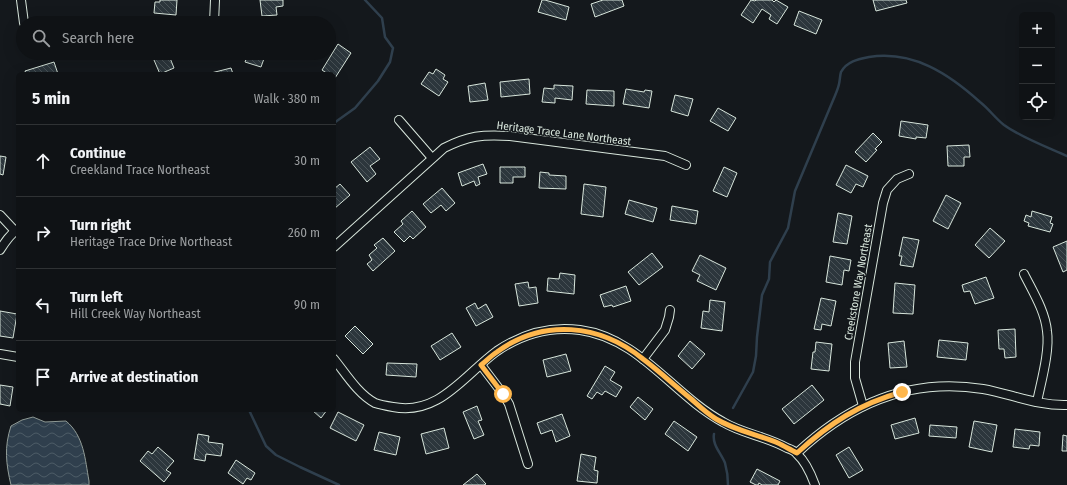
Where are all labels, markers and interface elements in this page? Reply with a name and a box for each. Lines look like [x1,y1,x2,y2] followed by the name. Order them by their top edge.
[1019,12,1055,120] map controls
[1019,12,1055,48] button: +
[16,16,336,60] search box
[30,27,52,49] icon: search
[62,29,134,47] text: Search here
[1019,48,1055,84] button: −
[1019,84,1055,120] button: locate
[32,88,70,109] text: 5 min
[254,91,320,106] text: Walk · 380 m
[496,119,632,148] street label: Heritage Trace Lane Northeast
[70,144,126,162] text: Continue
[32,150,54,172] icon: ahead
[294,153,320,168] text: 30 m
[70,162,210,177] text: Creekland Trace Northeast
[70,216,131,234] text: Turn right
[32,222,54,244] icon: right
[842,223,875,341] street label: Creekstone Way Northeast
[288,225,320,240] text: 260 m
[70,234,232,249] text: Heritage Trace Drive Northeast
[70,288,123,306] text: Turn left
[32,294,54,316] icon: left
[294,297,320,312] text: 90 m
[70,306,201,321] text: Hill Creek Way Northeast
[32,366,54,388] icon: arrive
[70,368,198,386] text: Arrive at destination
[893,383,911,401] route end
[494,385,512,403] route start

